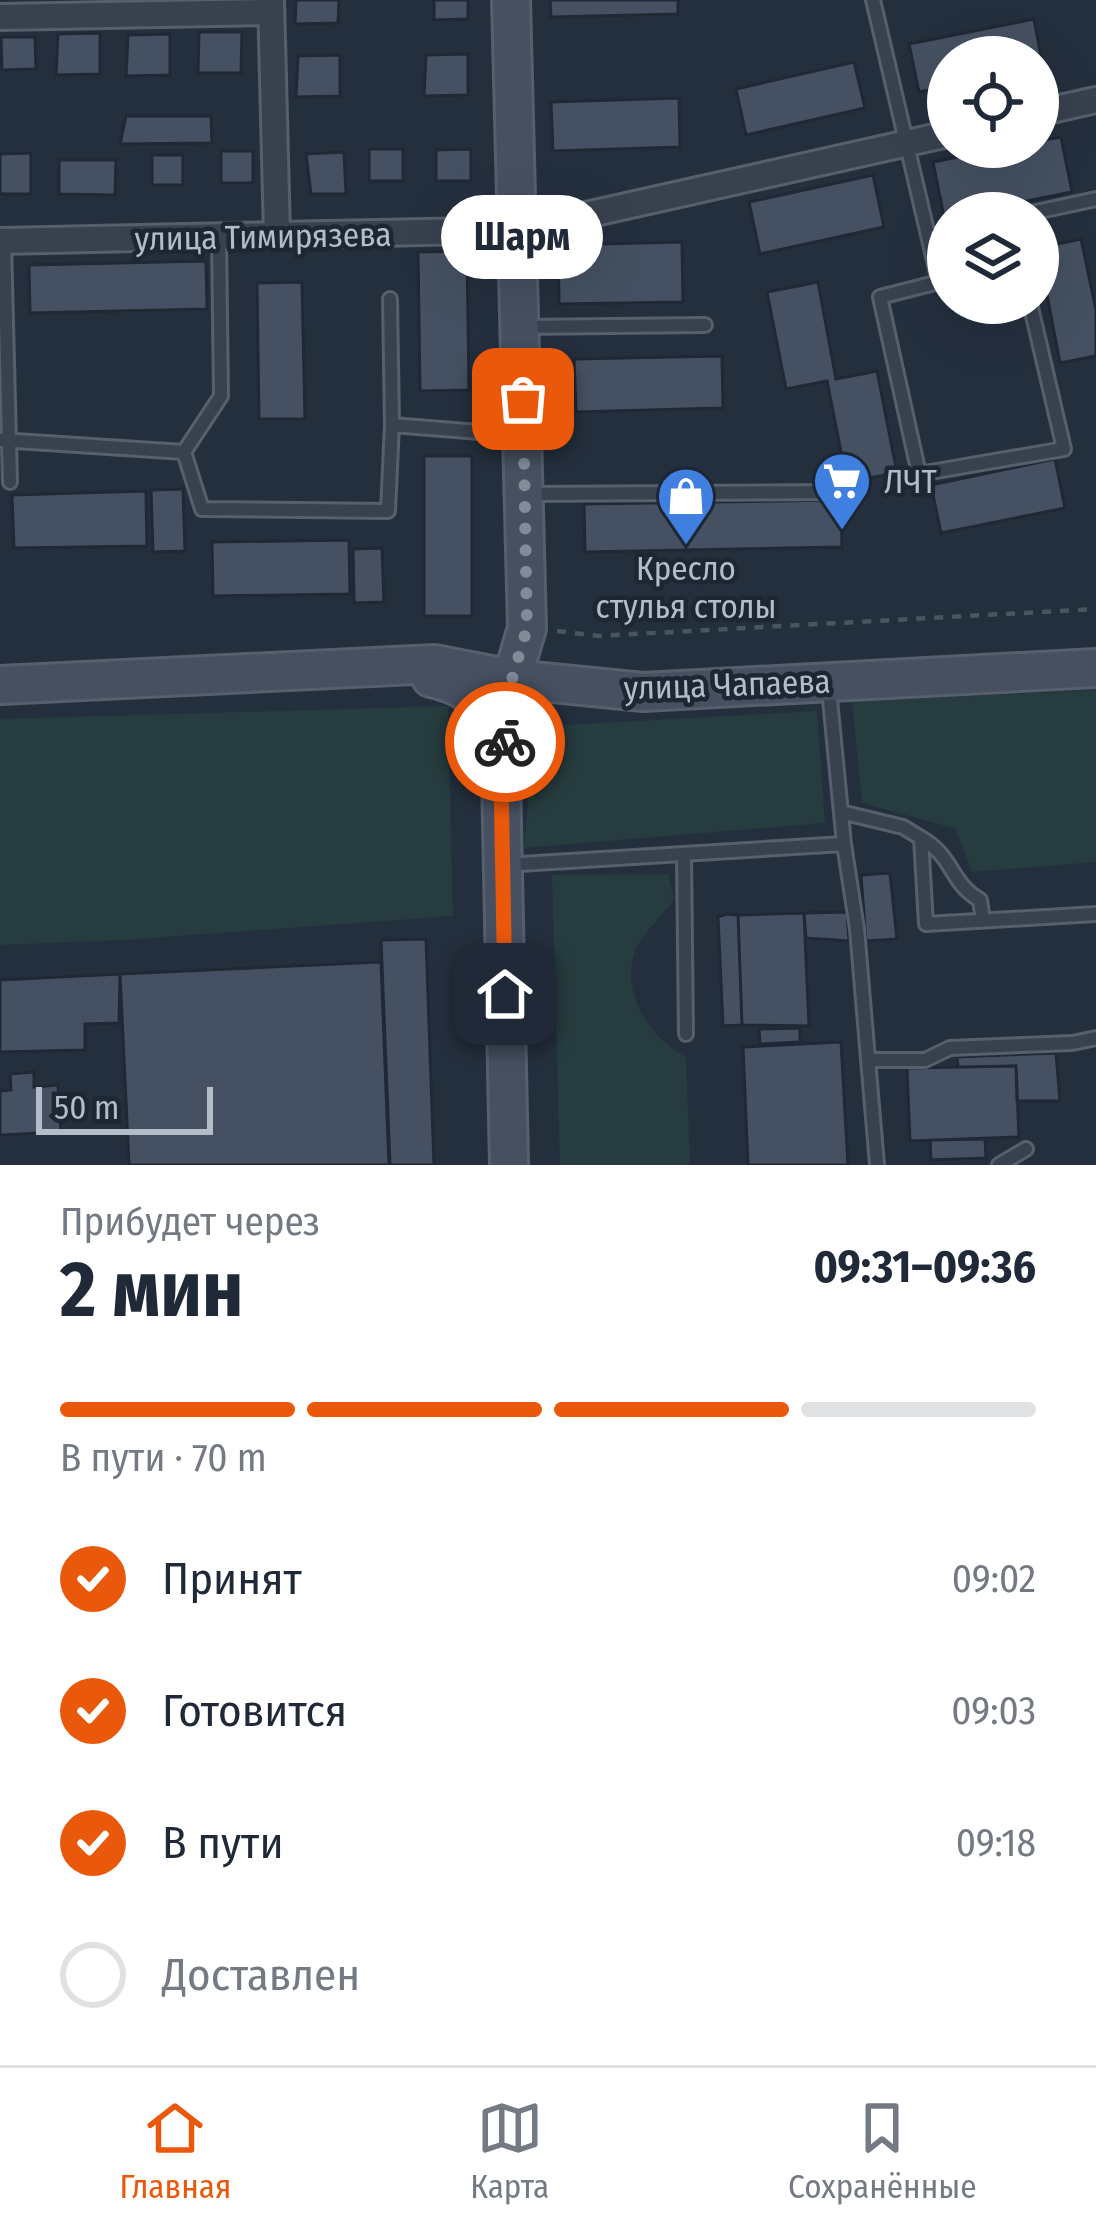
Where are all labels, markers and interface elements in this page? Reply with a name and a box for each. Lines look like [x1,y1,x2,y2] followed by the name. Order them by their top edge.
[927,36,1059,324] map controls
[927,36,1059,168] button: locate
[927,192,1059,324] button: layers
[442,195,604,279] callout: Шарм
[474,214,570,260] text: Шарм
[134,215,392,259] street label: улица Тимирязева
[472,348,574,450] pin
[490,366,556,432] icon: bag
[811,450,873,532] supermarket icon: ЛЧТ
[884,462,937,502] place label: ЛЧТ
[655,465,717,547] shop icon: Кресло стулья столы
[596,549,776,627] place label: Кресло стулья столы
[623,661,831,709] street label: улица Чапаева
[445,682,565,802] courier
[472,709,538,775] icon: bike
[454,943,556,1045] pin
[472,961,538,1027] icon: home
[36,1081,213,1134] scale bar
[54,1088,119,1128] text: 50 m
[60,1199,320,1245] text: Прибудет через
[813,1240,1036,1294] text: 09:31–09:36
[60,1243,243,1337] text: 2 мин
[60,1435,267,1481] text: В пути · 70 m
[60,1546,126,1612] icon: check
[162,1552,302,1606] text: Принят
[952,1556,1036,1602] text: 09:02
[60,1678,126,1744] icon: check
[162,1684,347,1738] text: Готовится
[951,1688,1036,1734] text: 09:03
[60,1810,126,1876] icon: check
[162,1816,284,1870] text: В пути
[956,1820,1036,1866] text: 09:18
[162,1948,360,2002] text: Доставлен
[120,2095,231,2207] tab: Главная
[470,2095,549,2207] tab: Карта
[788,2095,976,2207] tab: Сохранённые

